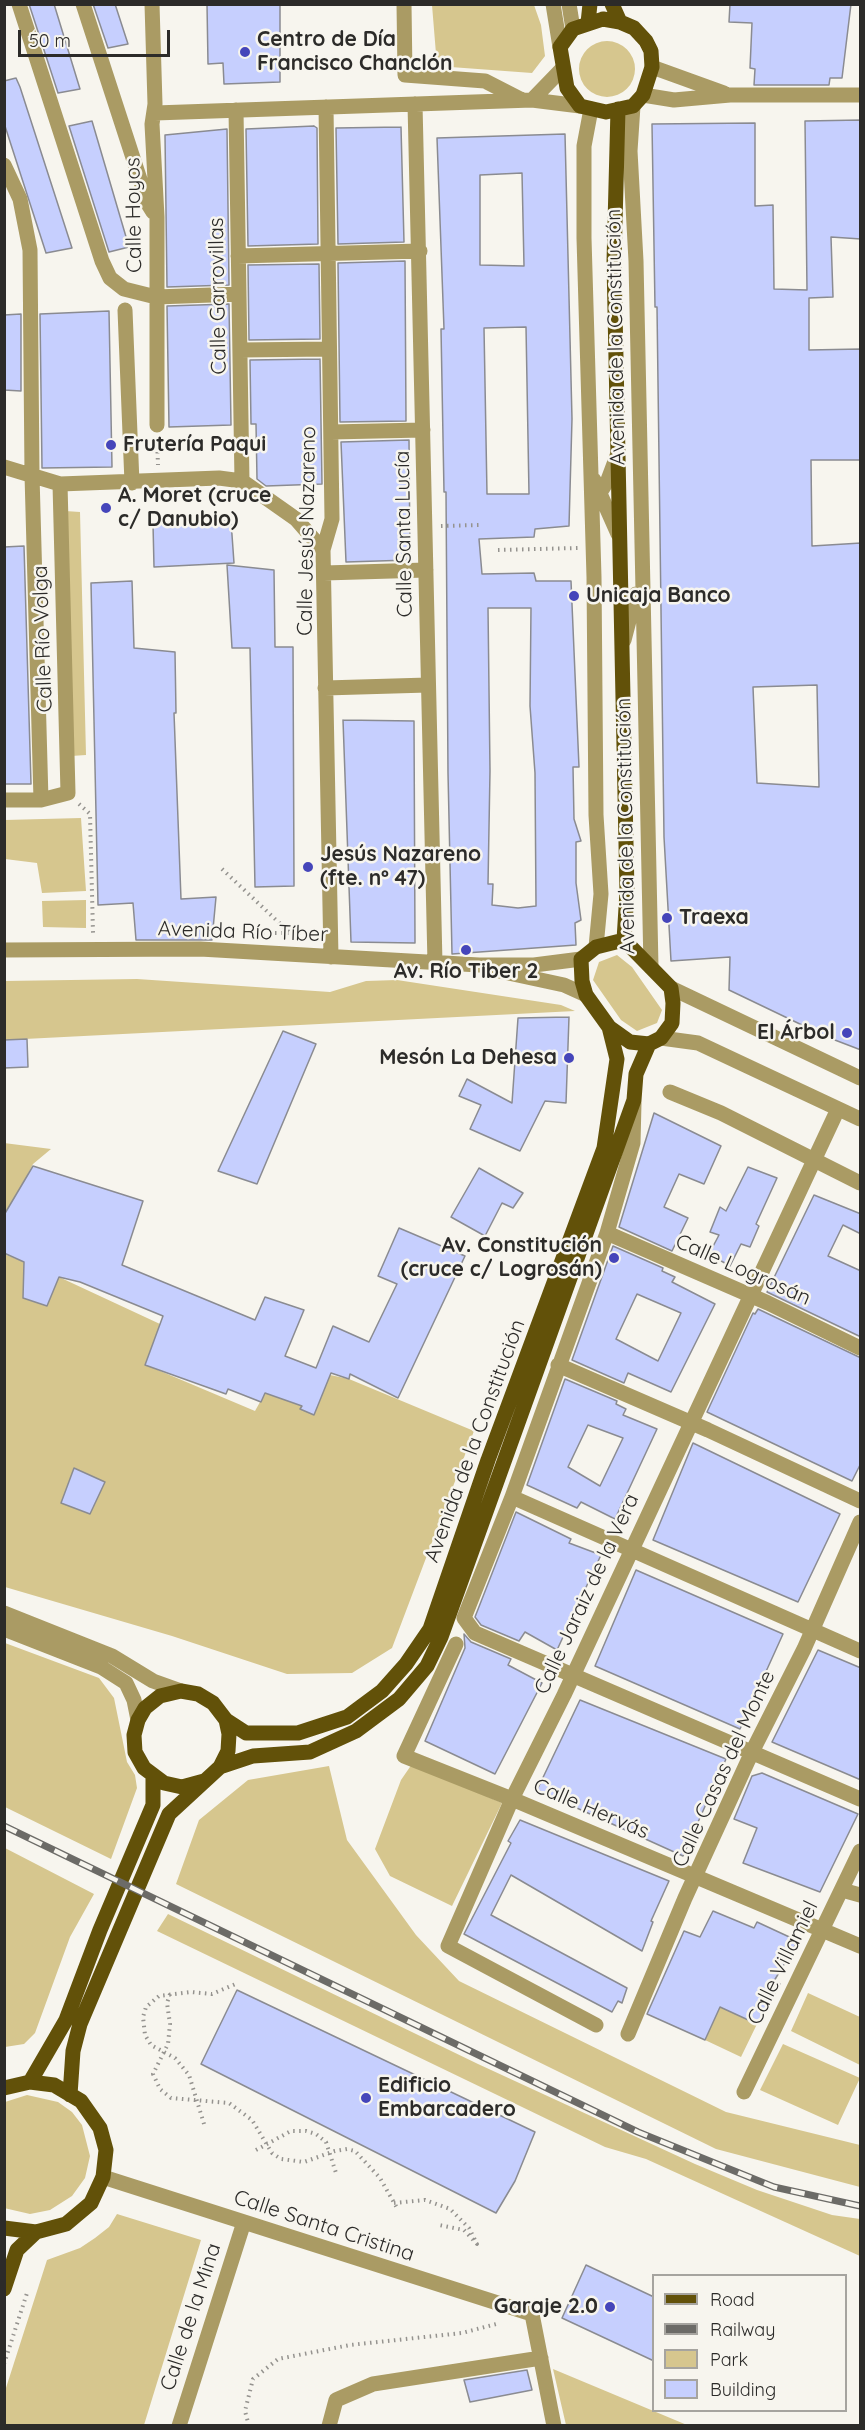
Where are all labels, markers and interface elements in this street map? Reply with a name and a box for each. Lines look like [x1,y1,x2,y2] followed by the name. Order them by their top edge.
[21,18,172,56] scale bar
[257,27,452,77] place label: Centro de Día Francisco Chanclón
[29,29,71,52] text: 50 m
[238,45,252,59] marker: Centro de Día Francisco Chanclón
[120,157,148,273] street label: Calle Hoyos
[601,209,631,465] street label: Avenida de la Constitución
[204,217,232,375] street label: Calle Garrovillas
[293,426,321,636] street label: Calle Jesús Nazareno
[123,432,266,458] place label: Frutería Paqui
[104,438,118,452] marker: Frutería Paqui
[390,450,418,618] street label: Calle Santa Lucía
[118,483,272,533] place label: A. Moret (cruce c/ Danubio)
[99,501,113,515] marker: A. Moret (cruce c/ Danubio)
[28,565,58,713] street label: Calle Río Volga
[586,583,731,609] place label: Unicaja Banco
[567,589,581,603] marker: Unicaja Banco
[611,698,641,954] street label: Avenida de la Constitución
[320,842,481,892] place label: Jesús Nazareno (fte. nº 47)
[301,860,315,874] marker: Jesús Nazareno (fte. nº 47)
[679,905,749,931] place label: Traexa
[660,911,674,925] marker: Traexa
[157,916,329,948] street label: Avenida Río Tíber
[459,943,473,957] marker: Av. Río Tiber 2
[394,959,538,985] place label: Av. Río Tiber 2
[757,1020,835,1046] place label: El Árbol
[840,1026,854,1040] marker: El Árbol
[379,1045,557,1071] place label: Mesón La Dehesa
[562,1051,576,1065] marker: Mesón La Dehesa
[671,1229,815,1311] street label: Calle Logrosán
[401,1233,602,1283] place label: Av. Constitución (cruce c/ Logrosán)
[607,1251,621,1265] marker: Av. Constitución (cruce c/ Logrosán)
[419,1316,531,1566] street label: Avenida de la Constitución
[529,1490,645,1698] street label: Calle Jaraiz de la Vera
[667,1666,781,1872] street label: Calle Casas del Monte
[529,1773,653,1845] street label: Calle Hervás
[742,1897,824,2029] street label: Calle Villamiel
[378,2073,516,2123] place label: Edificio Embarcadero
[359,2091,373,2105] marker: Edificio Embarcadero
[231,2185,417,2267] street label: Calle Santa Cristina
[155,2240,227,2394] street label: Calle de la Mina
[652,2274,847,2412] legend
[710,2288,755,2311] text: Road
[494,2294,598,2320] place label: Garaje 2.0
[603,2300,617,2314] marker: Garaje 2.0
[710,2318,776,2341] text: Railway
[710,2348,748,2371] text: Park
[710,2378,776,2401] text: Building

